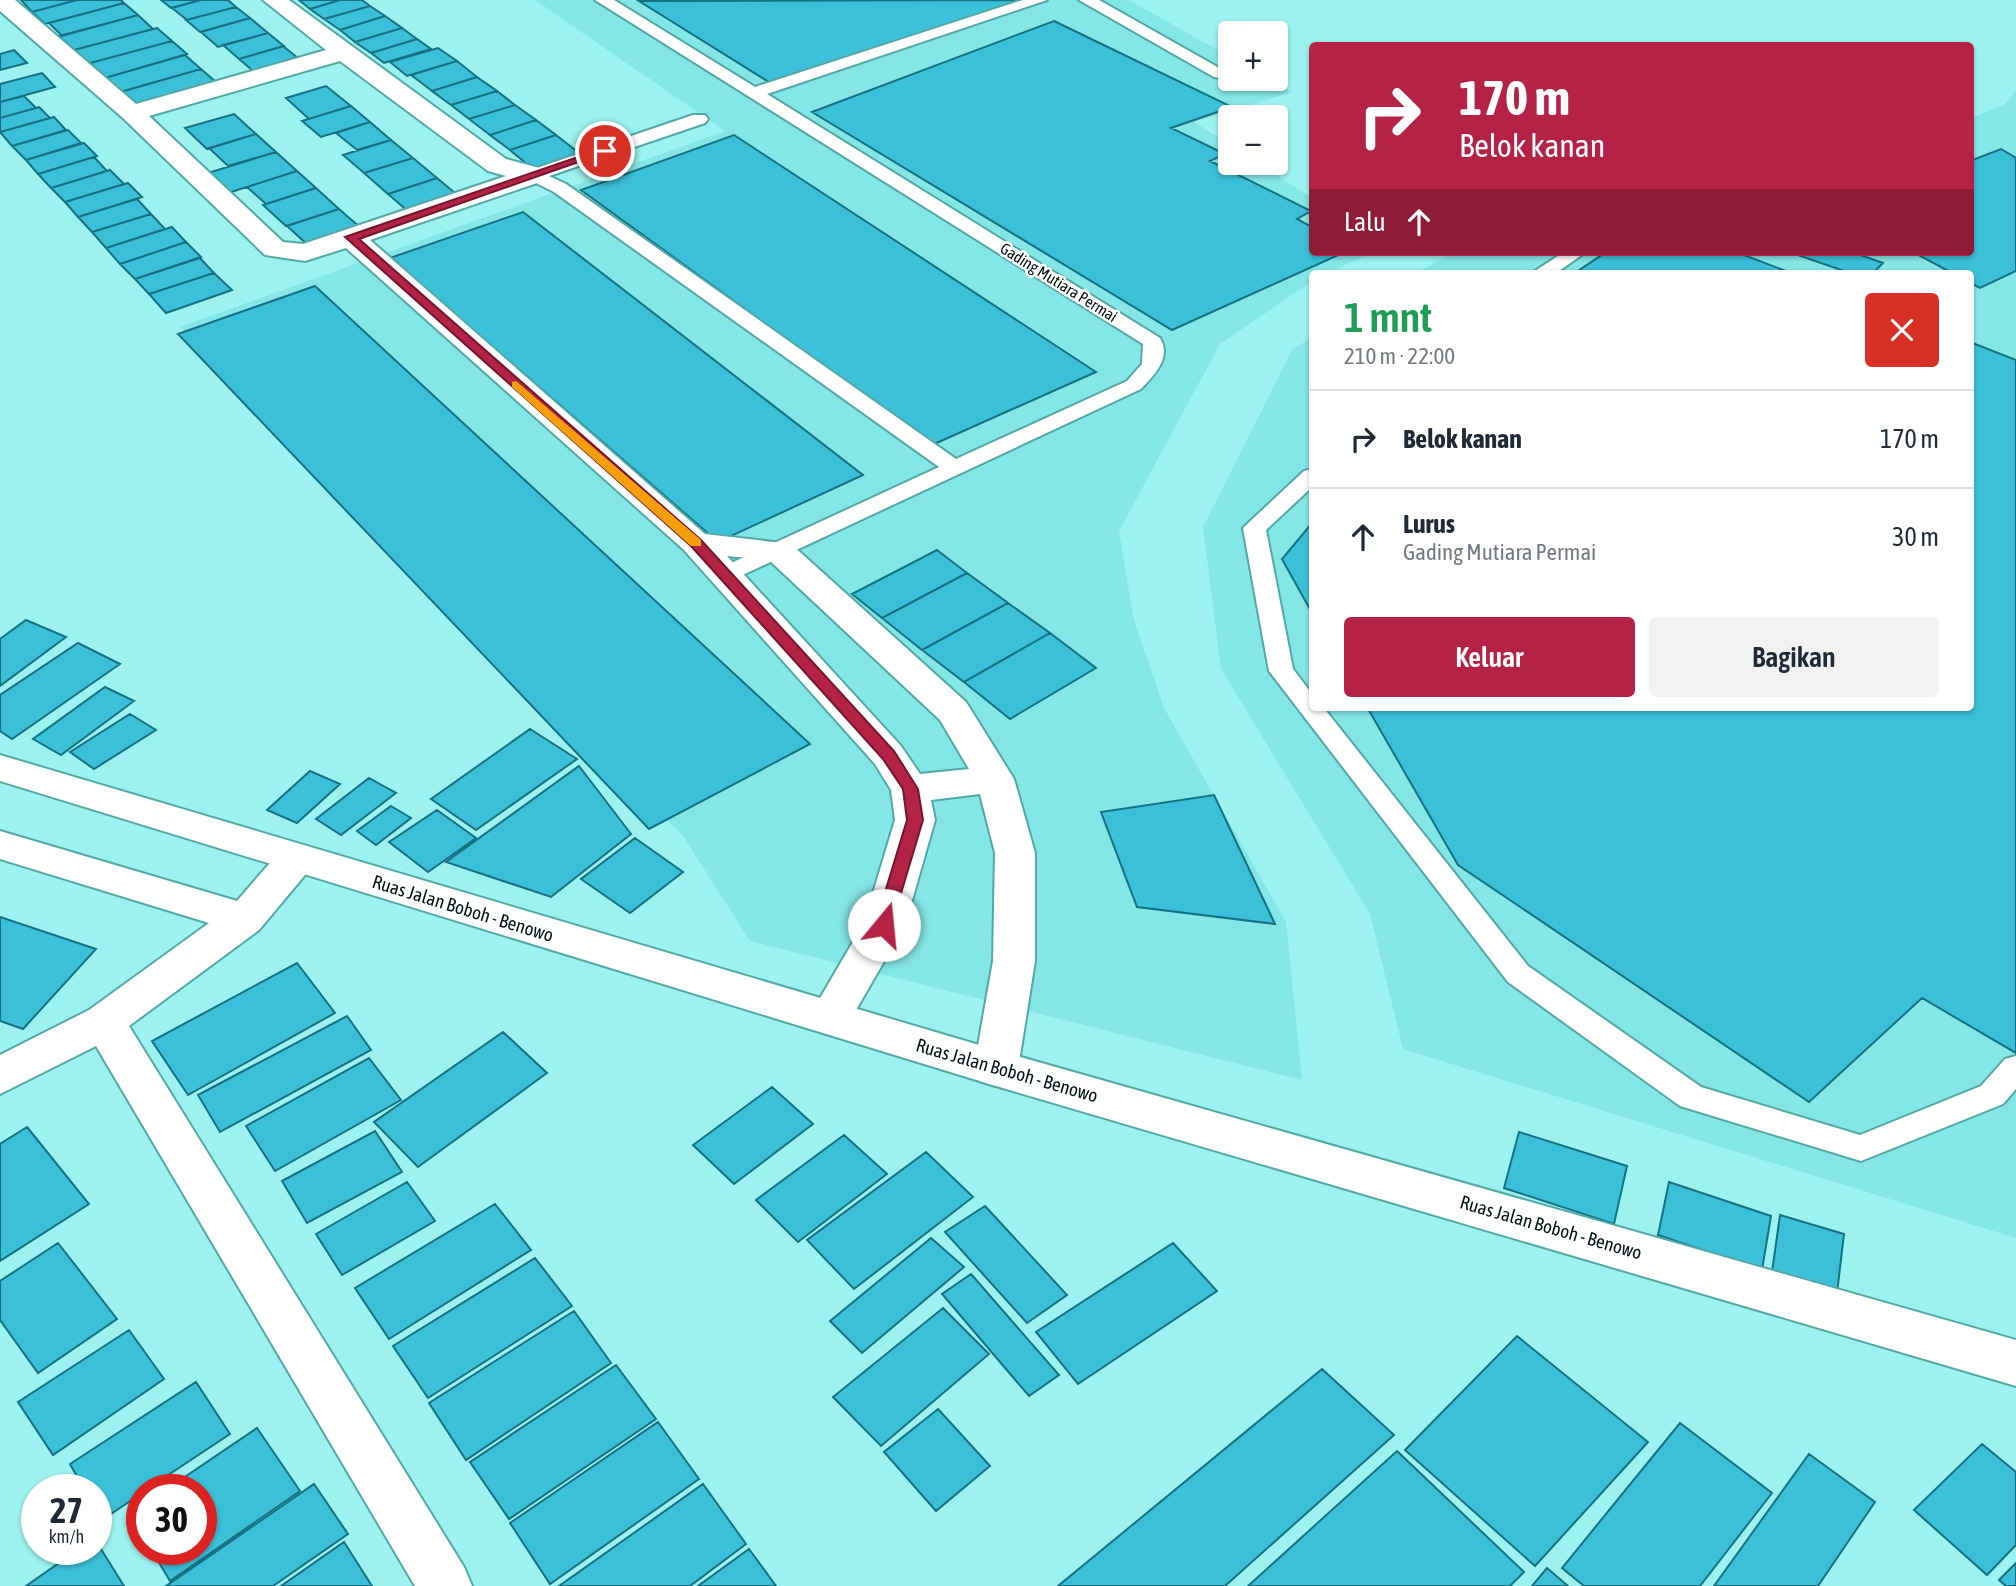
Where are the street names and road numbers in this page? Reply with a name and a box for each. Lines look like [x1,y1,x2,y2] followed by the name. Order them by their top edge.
[997,239,1121,326] street label: Gading Mutiara Permai
[370,870,556,946] street label: Ruas Jalan Boboh - Benowo
[914,1033,1101,1107] street label: Ruas Jalan Boboh - Benowo
[1458,1190,1645,1264] street label: Ruas Jalan Boboh - Benowo

